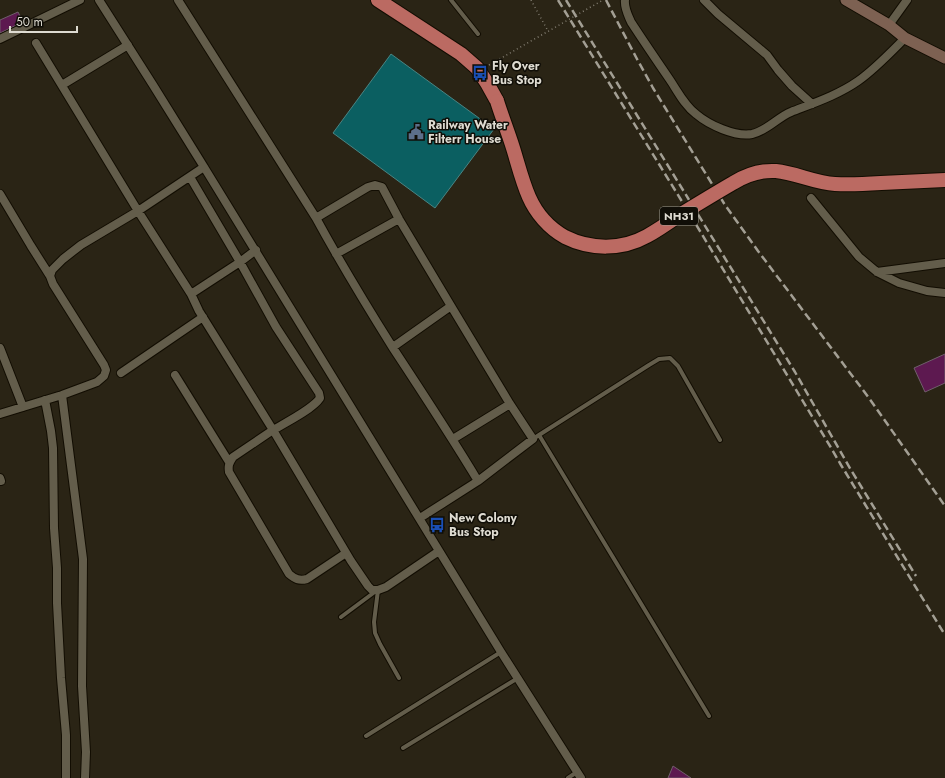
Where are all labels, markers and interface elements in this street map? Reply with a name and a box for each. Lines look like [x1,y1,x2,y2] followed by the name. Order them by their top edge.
[10,8,77,34] scale bar
[16,13,43,31] text: 50 m
[492,57,542,89] place label: Fly Over Bus Stop
[471,64,489,82] bus stop icon: Fly Over Bus Stop
[428,116,508,148] place label: Railway Water Filterr House
[407,123,425,141] public building icon: Railway Water Filterr House
[660,207,698,225] road number: NH31
[449,509,518,541] place label: New Colony Bus Stop
[428,516,446,534] bus stop icon: New Colony Bus Stop

